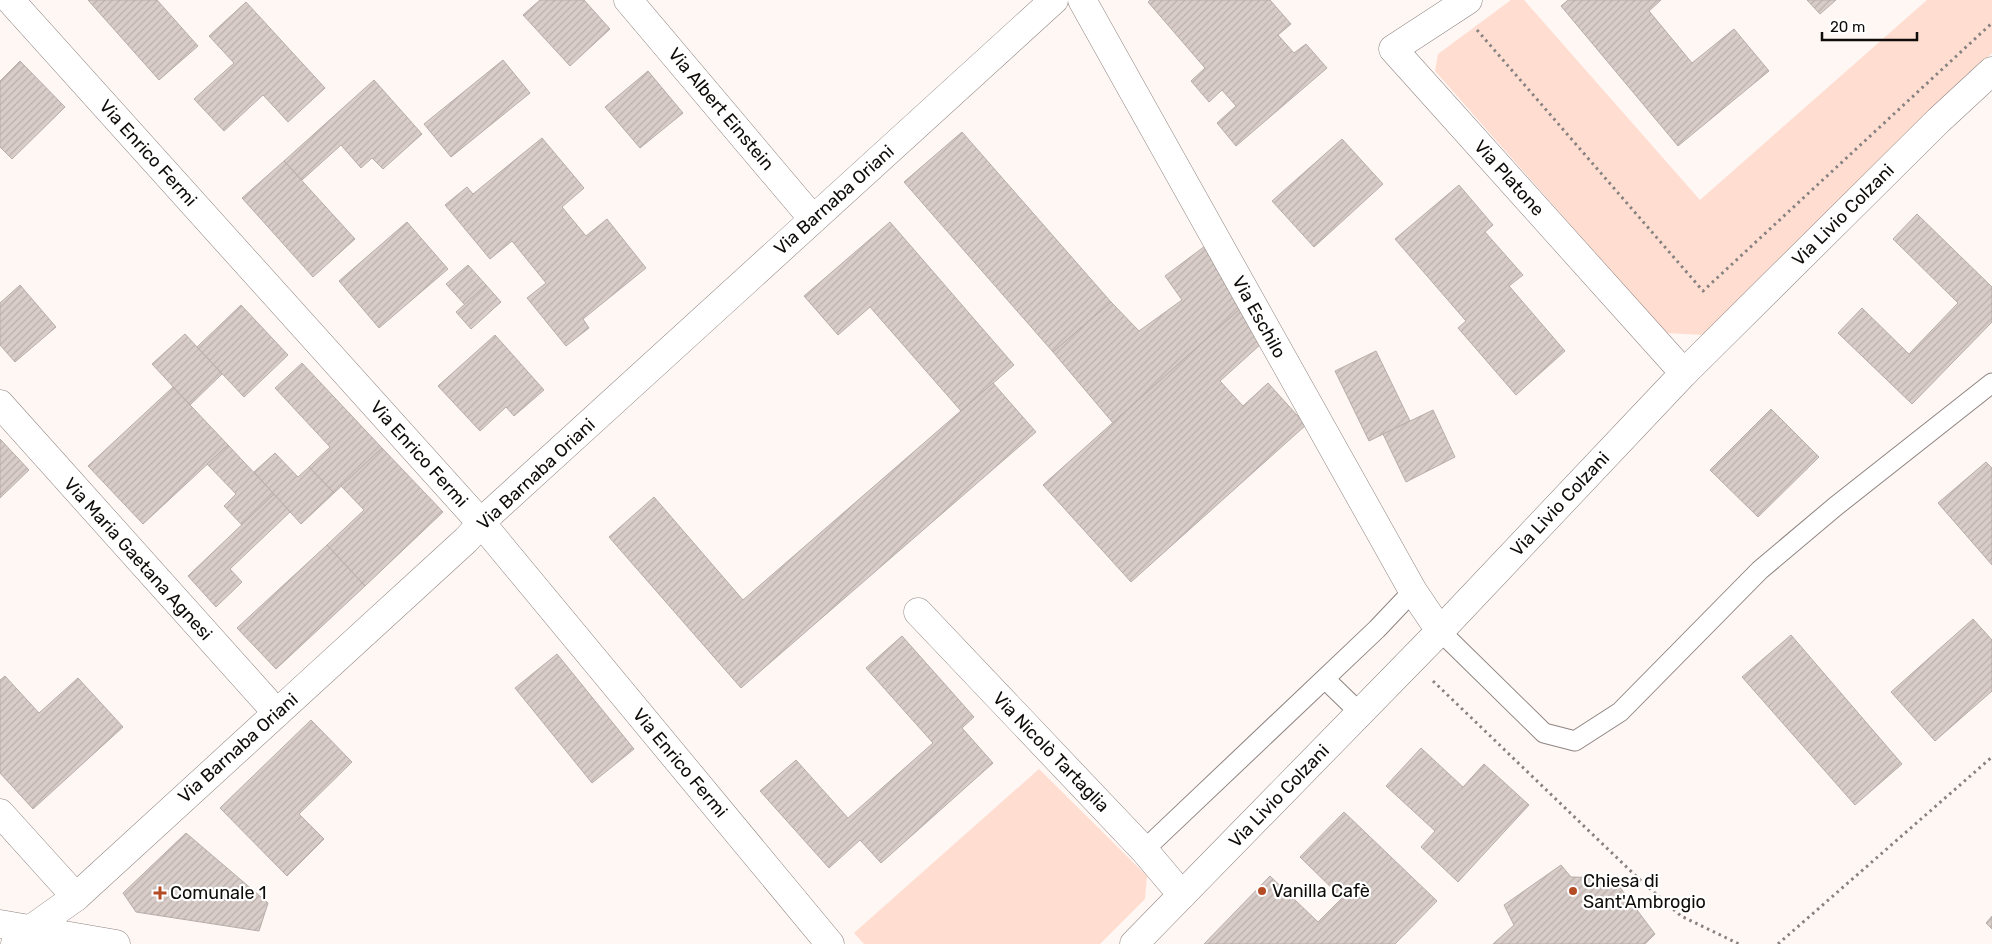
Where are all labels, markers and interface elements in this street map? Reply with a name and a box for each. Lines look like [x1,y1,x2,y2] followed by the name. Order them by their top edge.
[1822,10,1917,42] scale bar
[1830,18,1865,36] text: 20 m
[663,43,779,175] street label: Via Albert Einstein
[94,95,202,211] street label: Via Enrico Fermi
[1469,135,1549,221] street label: Via Platone
[770,140,898,260] street label: Via Barnaba Oriani
[1787,159,1899,271] street label: Via Livio Colzani
[1227,272,1291,362] street label: Via Eschilo
[365,396,473,512] street label: Via Enrico Fermi
[472,414,600,534] street label: Via Barnaba Oriani
[1506,447,1614,561] street label: Via Livio Colzani
[59,473,217,645] street label: Via Maria Gaetana Agnesi
[988,687,1114,817] street label: Via Nicolò Tartaglia
[174,688,302,808] street label: Via Barnaba Oriani
[628,704,732,822] street label: Via Enrico Fermi
[1224,740,1334,852] street label: Via Livio Colzani
[1583,870,1706,913] place label: Chiesa di Sant'Ambrogio
[1272,880,1370,902] place label: Vanilla Cafè
[170,882,267,904] place label: Comunale 1
[1256,885,1268,897] marker: Vanilla Cafè
[1567,885,1579,897] marker: Chiesa di Sant'Ambrogio
[154,887,166,899] marker: Comunale 1

